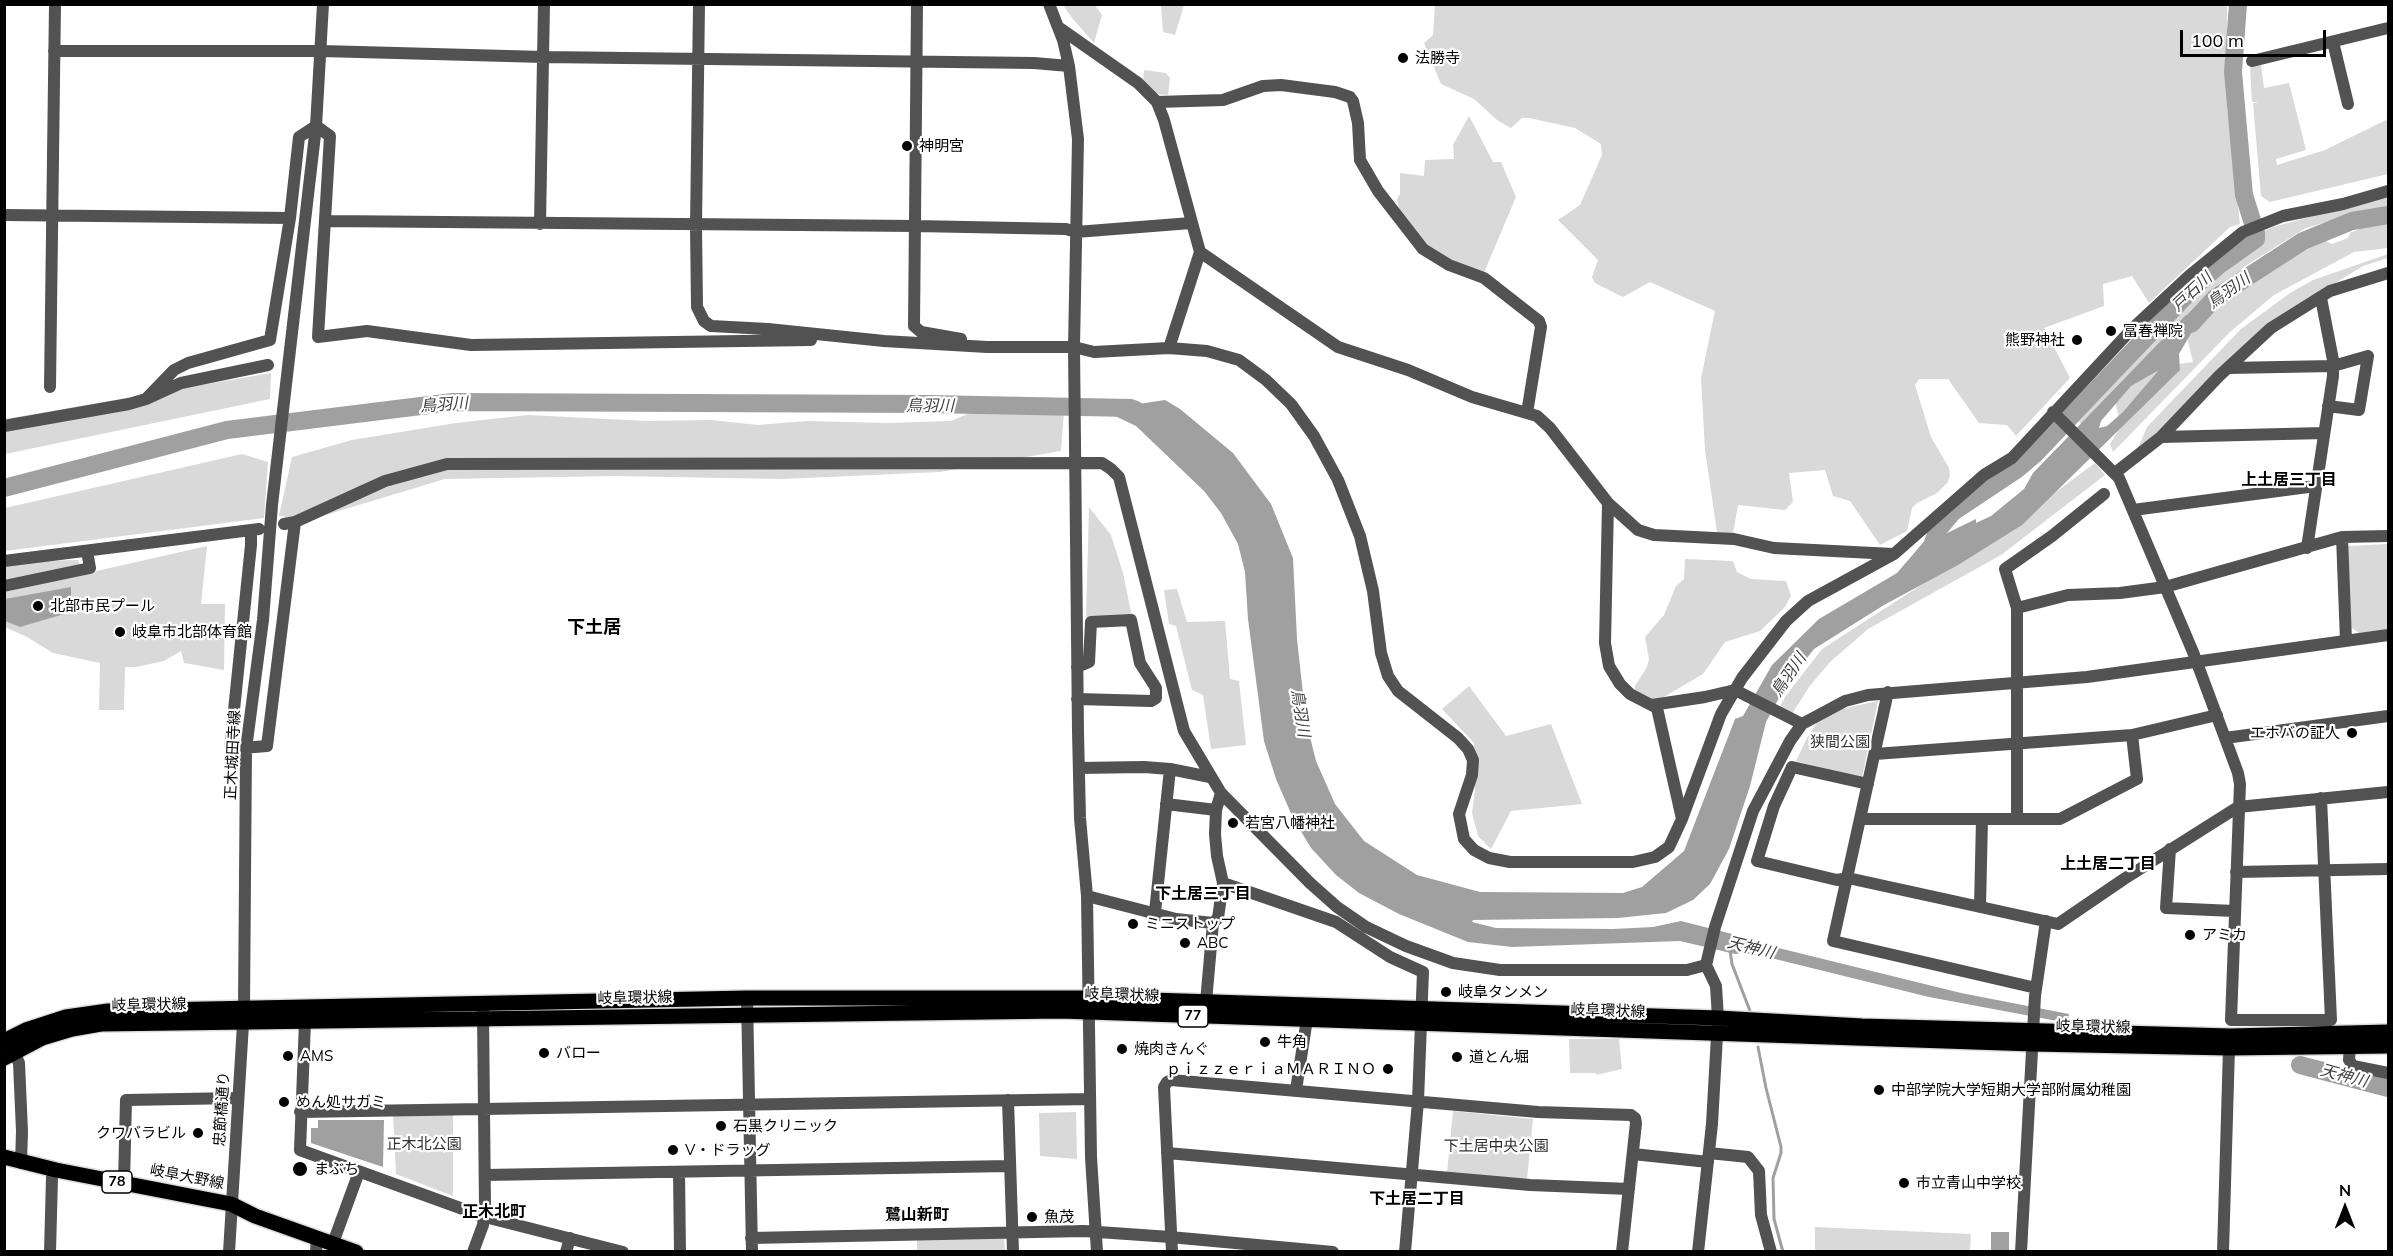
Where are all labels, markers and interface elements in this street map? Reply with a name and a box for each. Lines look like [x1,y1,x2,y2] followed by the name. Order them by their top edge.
[2183,18,2328,56] scale bar
[2191,29,2244,52] text: 100 m
[1415,49,1460,67] place label: 法勝寺
[1396,51,1410,65] marker: 法勝寺
[919,137,964,155] place label: 神明宮
[900,139,914,153] marker: 神明宮
[2168,269,2216,315] water label: 戸石川
[2204,269,2254,313] water label: 鳥羽川
[2123,322,2183,340] place label: 冨春禅院
[2104,324,2118,338] marker: 冨春禅院
[2005,331,2065,349] place label: 熊野神社
[2070,333,2084,347] marker: 熊野神社
[419,394,469,416] water label: 鳥羽川
[906,396,954,416] water label: 鳥羽川
[2241,470,2337,490] district label: 上土居三丁目
[50,597,155,615] place label: 北部市民プール
[31,599,45,613] marker: 北部市民プール
[567,617,621,639] district label: 下土居
[132,623,252,641] place label: 岐阜市北部体育館
[113,625,127,639] marker: 岐阜市北部体育館
[1768,650,1810,700] water label: 鳥羽川
[1287,688,1313,738] water label: 鳥羽川
[222,710,244,800] street label: 正木城田寺線
[2250,724,2340,742] place label: エホバの証人
[2345,726,2359,740] marker: エホバの証人
[1810,733,1870,751] park label: 狭間公園
[1245,814,1335,832] place label: 若宮八幡神社
[1226,816,1240,830] marker: 若宮八幡神社
[2060,854,2156,874] district label: 上土居二丁目
[1155,884,1251,904] district label: 下土居三丁目
[1145,915,1235,933] place label: ミニストップ
[1126,917,1140,931] marker: ミニストップ
[2202,926,2247,944] place label: アミカ
[2183,928,2197,942] marker: アミカ
[1725,933,1777,963] water label: 天神川
[1197,934,1228,952] place label: ABC
[1178,936,1192,950] marker: ABC
[1458,983,1548,1001] place label: 岐阜タンメン
[1084,985,1160,1005] street label: 岐阜環状線
[1439,985,1453,999] marker: 岐阜タンメン
[597,988,673,1008] street label: 岐阜環状線
[111,995,187,1015] street label: 岐阜環状線
[1570,1001,1646,1021] street label: 岐阜環状線
[1178,1005,1208,1027] road number: 77
[2055,1017,2131,1037] street label: 岐阜環状線
[1277,1033,1307,1051] place label: 牛角
[1258,1035,1272,1049] marker: 牛角
[1134,1040,1209,1058] place label: 焼肉きんぐ
[1115,1042,1129,1056] marker: 焼肉きんぐ
[556,1044,601,1062] place label: バロー
[537,1046,551,1060] marker: バロー
[300,1047,333,1065] place label: AMS
[1469,1048,1529,1066] place label: 道とん堀
[281,1049,295,1063] marker: AMS
[1450,1050,1464,1064] marker: 道とん堀
[1166,1060,1376,1078] place label: ｐｉｚｚｅｒｉａＭＡＲＩＮＯ
[2318,1061,2370,1091] water label: 天神川
[1381,1062,1395,1076] marker: ｐｉｚｚｅｒｉａＭＡＲＩＮＯ
[210,1071,234,1147] street label: 忠節橋通り
[1891,1081,2131,1099] place label: 中部学院大学短期大学部附属幼稚園
[1872,1083,1886,1097] marker: 中部学院大学短期大学部附属幼稚園
[296,1093,386,1111] place label: めん処サガミ
[277,1095,291,1109] marker: めん処サガミ
[733,1117,838,1135] place label: 石黒クリニック
[714,1119,728,1133] marker: 石黒クリニック
[96,1124,186,1142] place label: クワバラビル
[191,1126,205,1140] marker: クワバラビル
[387,1135,461,1153] park label: 正木北公園
[1444,1137,1548,1155] park label: 下土居中央公園
[685,1141,770,1159] place label: V・ドラッグ
[666,1143,680,1157] marker: V・ドラッグ
[291,1160,309,1178] marker: まぶち
[314,1160,359,1178] place label: まぶち
[148,1161,226,1193] street label: 岐阜大野線
[102,1171,132,1193] road number: 78
[1916,1174,2021,1192] place label: 市立青山中学校
[1897,1176,1911,1190] marker: 市立青山中学校
[2315,1178,2375,1238] north arrow
[2339,1180,2351,1200] text: N
[1369,1189,1465,1209] district label: 下土居二丁目
[462,1202,526,1222] district label: 正木北町
[885,1205,949,1225] district label: 鷺山新町
[1044,1208,1074,1226] place label: 魚茂
[1025,1210,1039,1224] marker: 魚茂

